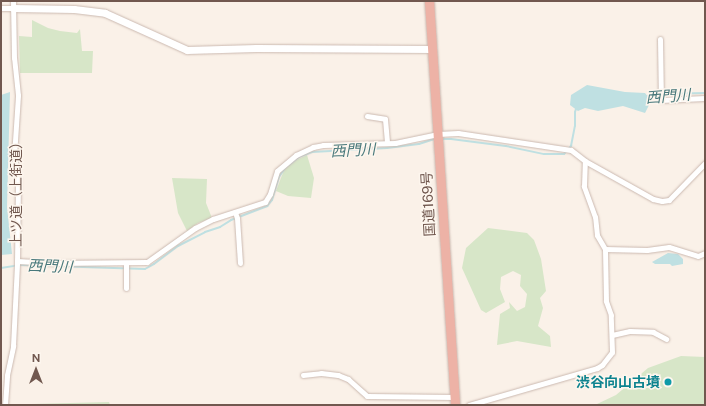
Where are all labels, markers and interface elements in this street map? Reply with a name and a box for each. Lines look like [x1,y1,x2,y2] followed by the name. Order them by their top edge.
[645,85,691,107] water label: 西門川
[8,135,24,247] street label: 上ツ道（上街道）
[330,140,376,160] water label: 西門川
[418,171,438,237] street label: 国道169号
[27,256,73,276] water label: 西門川
[16,350,56,390] north arrow
[32,352,40,364] text: N
[576,374,660,390] place label: 渋谷向山古墳
[663,377,673,387] marker: 渋谷向山古墳

